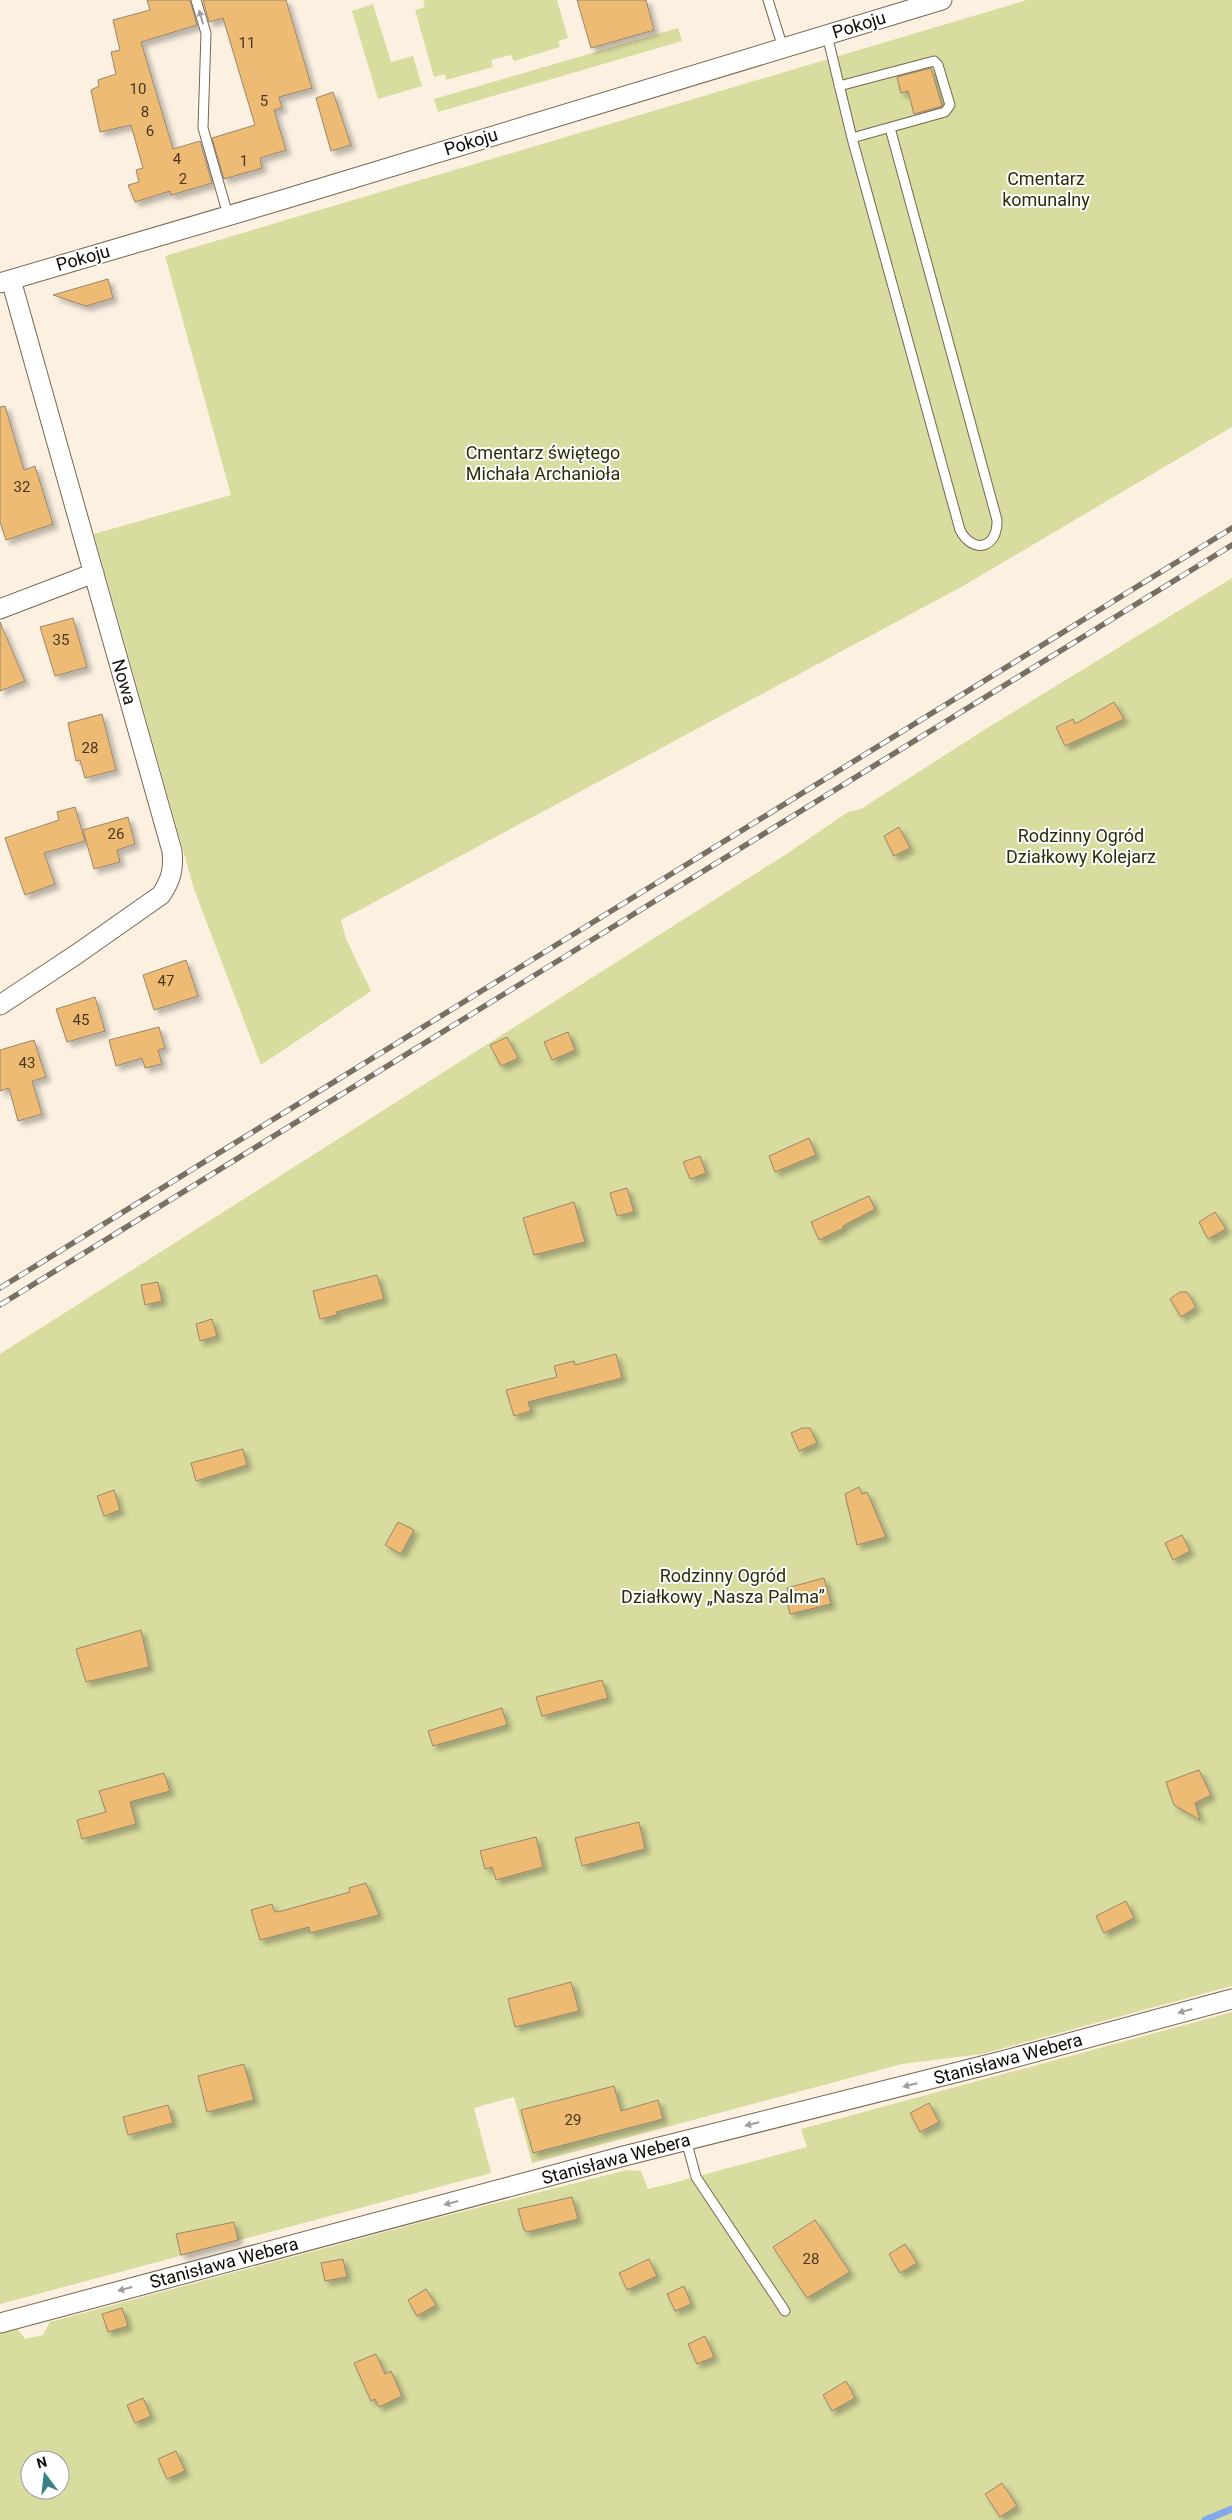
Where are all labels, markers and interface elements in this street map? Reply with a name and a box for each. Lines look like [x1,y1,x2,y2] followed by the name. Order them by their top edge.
[829,6,888,43] street label: Pokoju
[197,9,205,24] one-way arrow
[239,34,255,52] house number: 11
[130,80,146,98] house number: 10
[260,92,268,110] house number: 5
[141,103,149,121] house number: 8
[146,122,154,140] house number: 6
[441,123,500,160] street label: Pokoju
[173,150,182,168] house number: 4
[240,152,248,170] house number: 1
[1002,168,1090,210] park label: Cmentarz komunalny
[179,170,187,188] house number: 2
[53,240,112,275] street label: Pokoju
[466,442,620,484] park label: Cmentarz świętego Michała Archanioła
[14,478,30,496] house number: 32
[53,631,69,649] house number: 35
[108,657,141,707] street label: Nowa
[82,739,98,757] house number: 28
[108,825,124,843] house number: 26
[1006,825,1156,867] park label: Rodzinny Ogród Działkowy Kolejarz
[158,972,174,990] house number: 47
[73,1011,89,1029] house number: 45
[19,1054,35,1072] house number: 43
[621,1565,825,1607] park label: Rodzinny Ogród Działkowy „Nasza Palma”
[1177,2008,1192,2016] one-way arrow
[931,2029,1084,2088] street label: Stanisława Webera
[902,2081,917,2089] one-way arrow
[565,2111,581,2129] house number: 29
[744,2120,759,2128] one-way arrow
[539,2129,692,2188] street label: Stanisława Webera
[444,2199,459,2207] one-way arrow
[147,2233,300,2292] street label: Stanisława Webera
[803,2250,819,2268] house number: 28
[118,2285,133,2293] one-way arrow
[20,2450,70,2500] north arrow
[35,2453,48,2471] text: N

